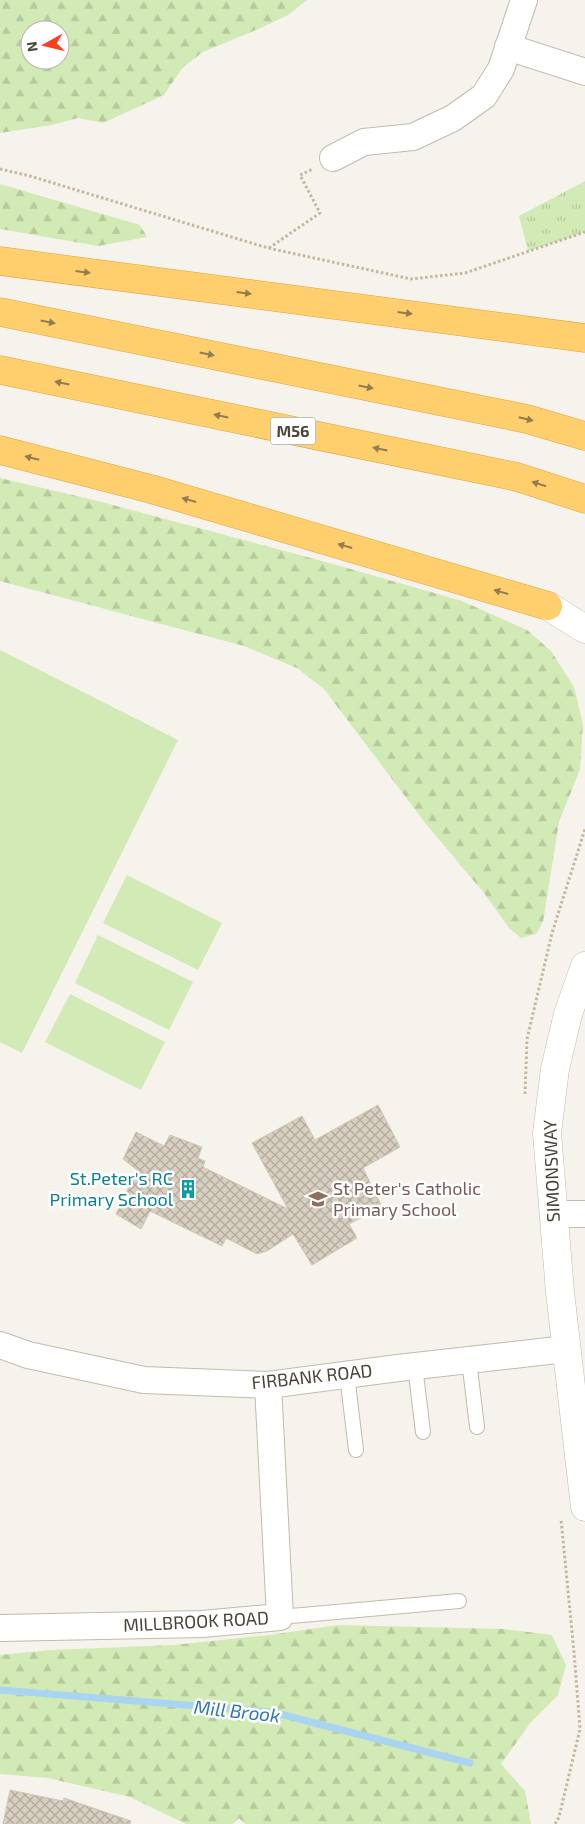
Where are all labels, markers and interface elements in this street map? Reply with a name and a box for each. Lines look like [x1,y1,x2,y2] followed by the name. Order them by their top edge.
[20,20,70,70] north arrow
[23,41,41,53] text: N
[75,268,91,276] one-way arrow
[236,289,252,297] one-way arrow
[398,310,414,318] one-way arrow
[40,318,55,326] one-way arrow
[199,351,215,359] one-way arrow
[54,379,69,387] one-way arrow
[359,383,375,391] one-way arrow
[213,411,229,419] one-way arrow
[518,415,533,423] one-way arrow
[270,418,316,444] road number: M56
[372,444,388,452] one-way arrow
[25,454,40,462] one-way arrow
[531,479,546,487] one-way arrow
[182,496,197,504] one-way arrow
[338,542,353,550] one-way arrow
[493,588,508,596] one-way arrow
[538,1119,564,1223] street label: SIMONSWAY
[50,1167,174,1210] place label: St.Peter's RC Primary School
[333,1177,481,1220] place label: St Peter's Catholic Primary School
[177,1178,199,1200] building icon: St.Peter's RC Primary School
[307,1188,329,1210] school or university icon: St Peter's Catholic Primary School
[250,1359,373,1393] street label: FIRBANK ROAD
[122,1606,269,1636] street label: MILLBROOK ROAD
[193,1695,281,1726] water label: Mill Brook

